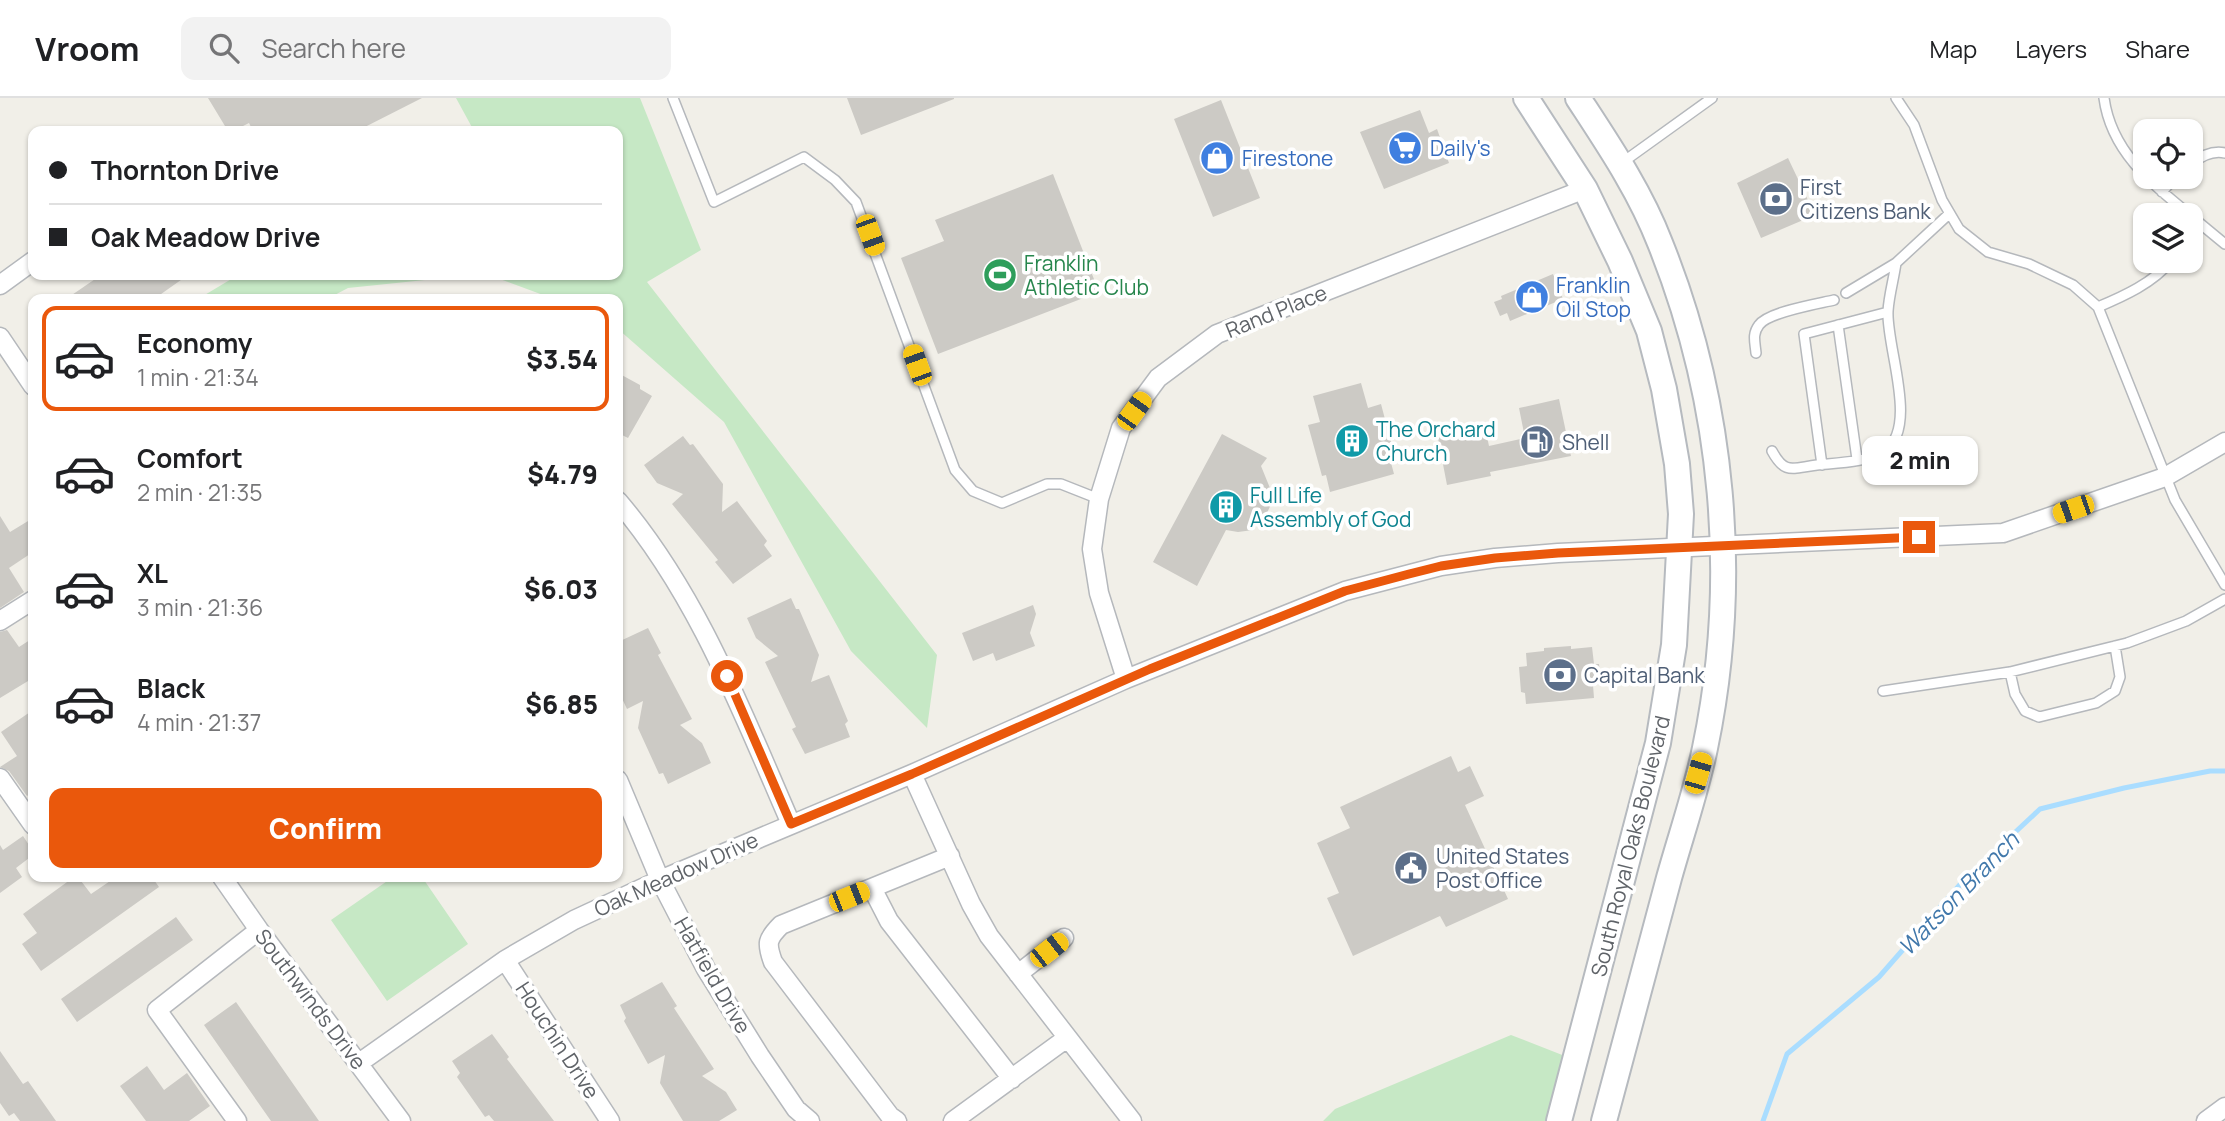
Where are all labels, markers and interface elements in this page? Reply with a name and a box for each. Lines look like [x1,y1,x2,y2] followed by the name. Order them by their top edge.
[181,17,671,80] search box
[35,26,139,71] text: Vroom
[205,29,243,67] icon: search
[261,30,406,66] text: Search here
[1930,32,1977,65] text: Map
[2015,32,2087,65] text: Layers
[2125,32,2190,65] text: Share
[2133,119,2203,273] map controls
[2133,119,2203,189] button: locate
[1386,129,1424,167] supermarket icon: Daily's
[1430,134,1490,162] place label: Daily's
[1198,139,1236,177] shop icon: Firestone
[1242,144,1333,172] place label: Firestone
[91,152,279,188] text: Thornton Drive
[1800,173,1931,225] place label: First Citizens Bank
[1757,180,1795,218] bank icon: First Citizens Bank
[2133,203,2203,273] button: layers
[853,212,888,258] car
[91,219,320,255] text: Oak Meadow Drive
[1024,249,1149,301] place label: Franklin Athletic Club
[981,256,1019,294] sports icon: Franklin Athletic Club
[1556,271,1631,323] place label: Franklin Oil Stop
[1221,278,1331,344] street label: Rand Place
[1513,278,1551,316] shop icon: Franklin Oil Stop
[137,325,252,361] text: Economy
[53,327,116,390] icon: car
[526,341,598,377] text: $3.54
[900,342,935,388] car
[137,361,259,393] text: 1 min · 21:34
[1114,388,1155,434] car
[1376,415,1496,467] place label: The Orchard Church
[1333,422,1371,460] building icon: The Orchard Church
[1518,423,1556,461] fuel station icon: Shell
[1562,428,1610,456] place label: Shell
[1861,436,1977,484] callout: 2 min
[137,440,243,476] text: Comfort
[53,442,116,505] icon: car
[1890,444,1951,476] text: 2 min
[527,456,598,492] text: $4.79
[137,476,263,508] text: 2 min · 21:35
[1250,481,1411,533] place label: Full Life Assembly of God
[1207,488,1245,526] building icon: Full Life Assembly of God
[2050,492,2097,526] car
[1903,521,1935,553] route end
[137,555,168,591] text: XL
[53,557,116,620] icon: car
[524,571,598,607] text: $6.03
[137,591,263,623] text: 3 min · 21:36
[1541,656,1579,694] bank icon: Capital Bank
[711,660,743,692] route start
[1584,661,1705,689] place label: Capital Bank
[137,670,205,706] text: Black
[53,672,116,735] icon: car
[525,686,598,722] text: $6.85
[137,706,261,738] text: 4 min · 21:37
[1584,713,1676,979] street label: South Royal Oaks Boulevard
[1683,750,1714,796] car
[49,788,602,868] button: Confirm
[1891,823,2026,962] water label: Watson Branch
[590,825,762,923] street label: Oak Meadow Drive
[1436,842,1569,894] place label: United States Post Office
[1392,849,1430,887] public building icon: United States Post Office
[826,879,873,915] car
[668,912,758,1038] street label: Hatfield Drive
[249,923,373,1075] street label: Southwinds Drive
[1026,929,1073,971] car
[510,976,606,1104] street label: Houchin Drive

